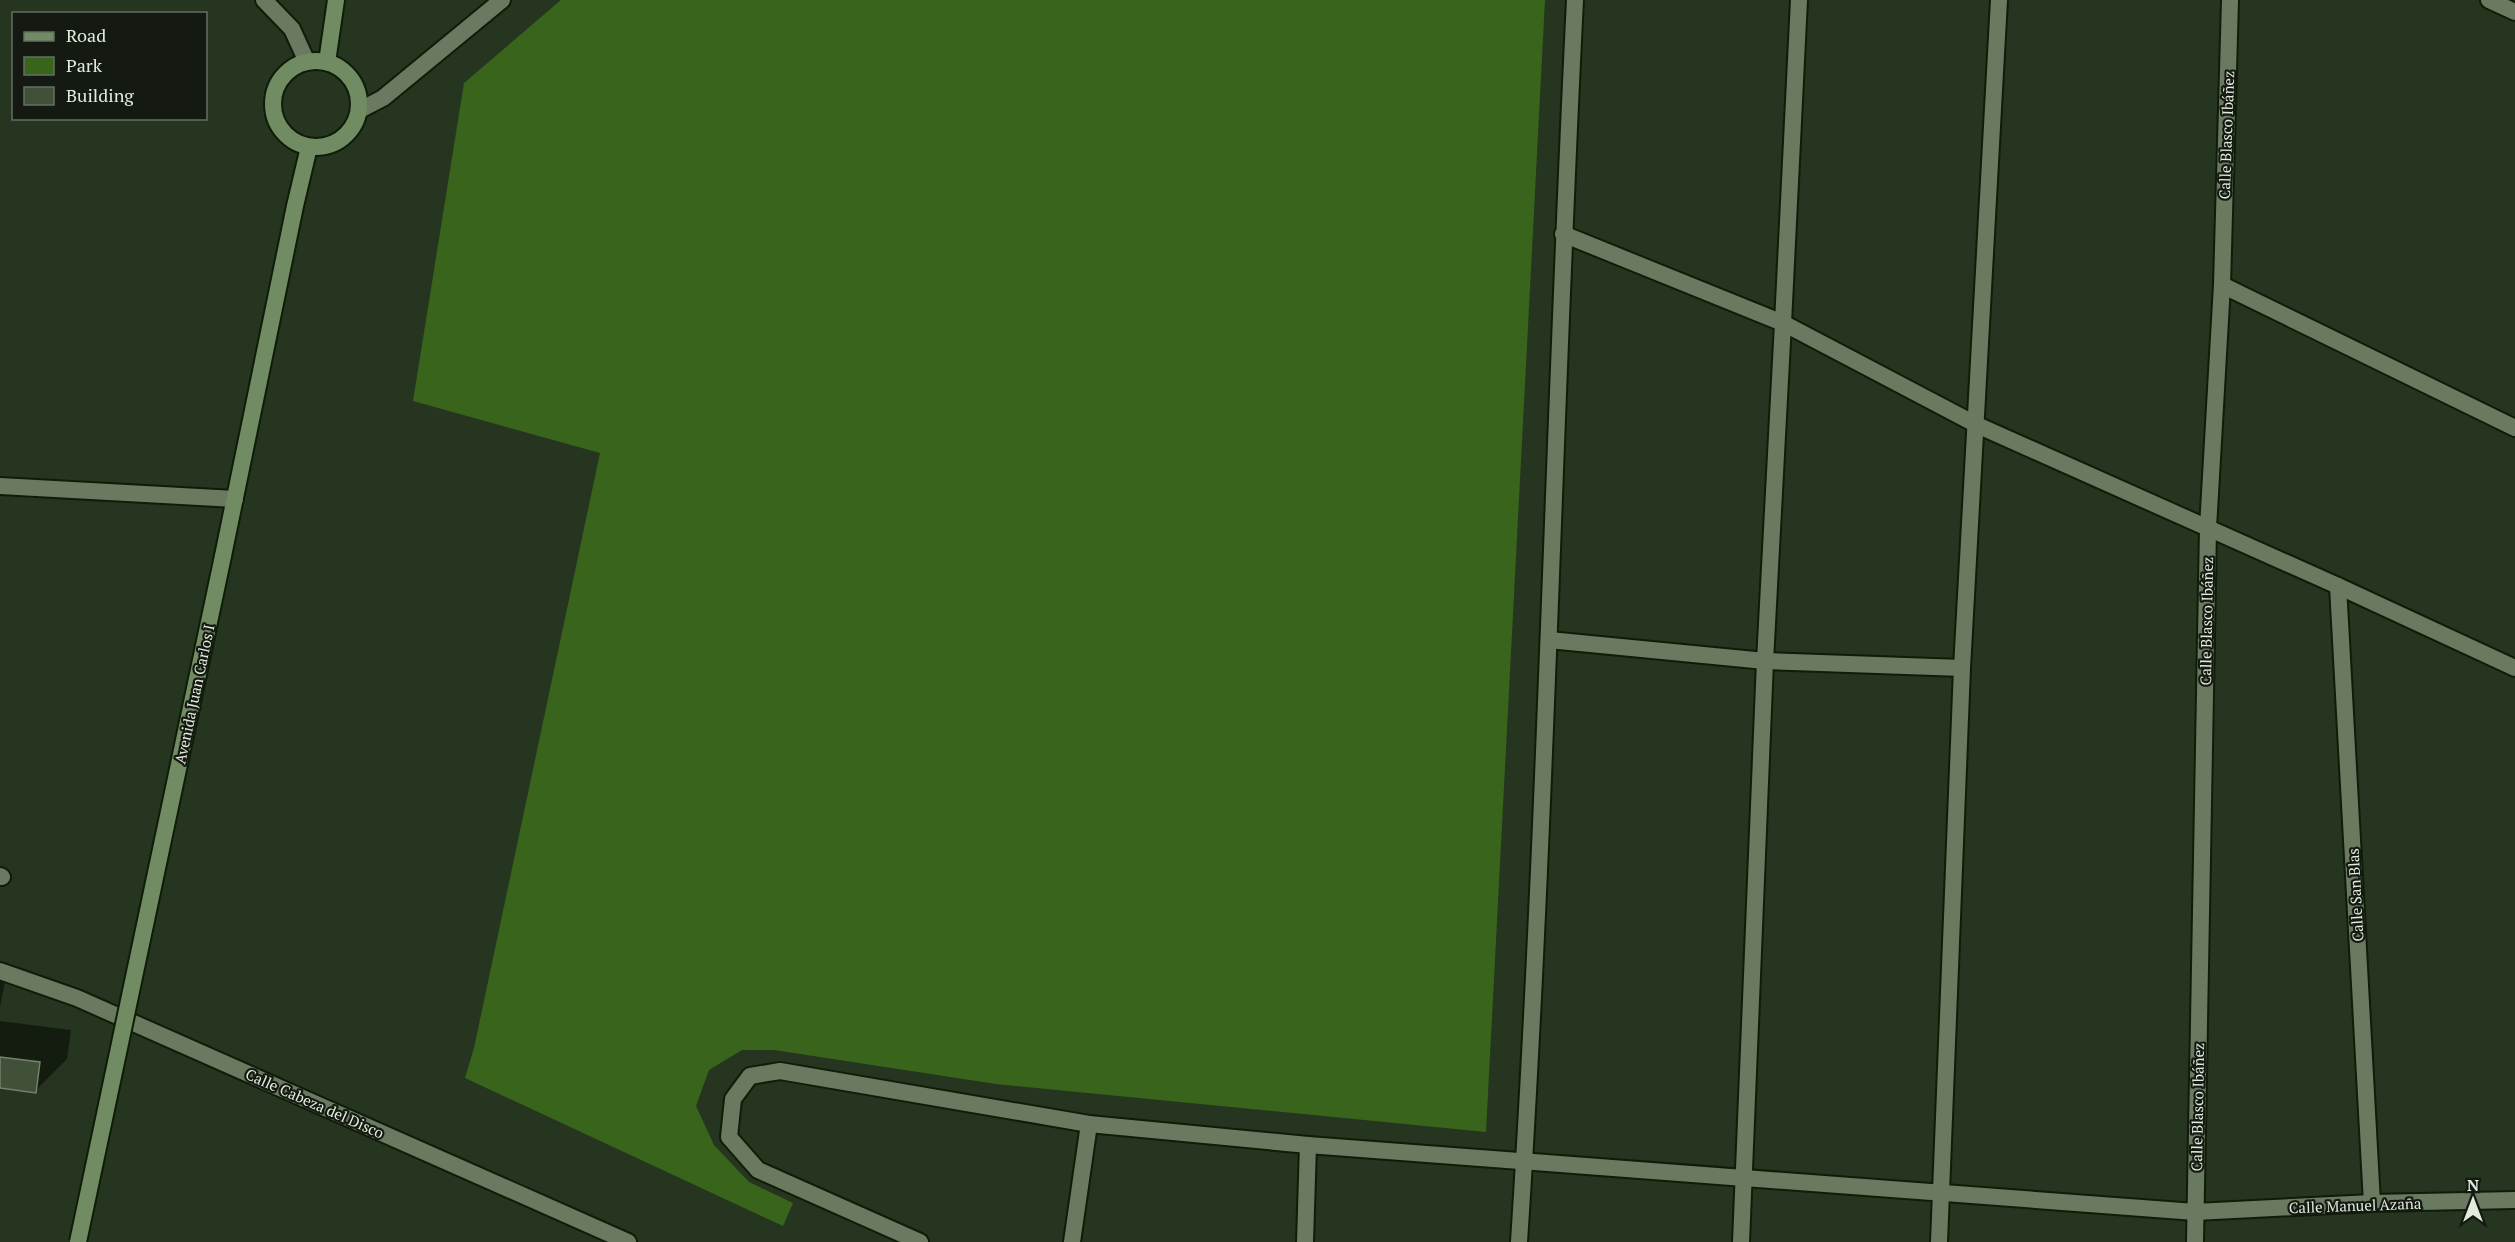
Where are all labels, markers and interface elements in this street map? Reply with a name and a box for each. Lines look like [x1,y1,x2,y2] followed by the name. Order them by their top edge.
[12,12,207,120] legend
[66,23,106,47] text: Road
[66,53,103,77] text: Park
[2214,70,2238,200] street label: Calle Blasco Ibáñez
[66,83,134,107] text: Building
[2195,557,2217,685] street label: Calle Blasco Ibáñez
[169,622,219,766] street label: Avenida Juan Carlos I
[2343,848,2367,942] street label: Calle San Blas
[2186,1043,2208,1171] street label: Calle Blasco Ibáñez
[243,1063,387,1143] street label: Calle Cabeza del Disco
[2443,1170,2503,1230] north arrow
[2467,1174,2479,1196] text: N
[2288,1193,2422,1217] street label: Calle Manuel Azaña

